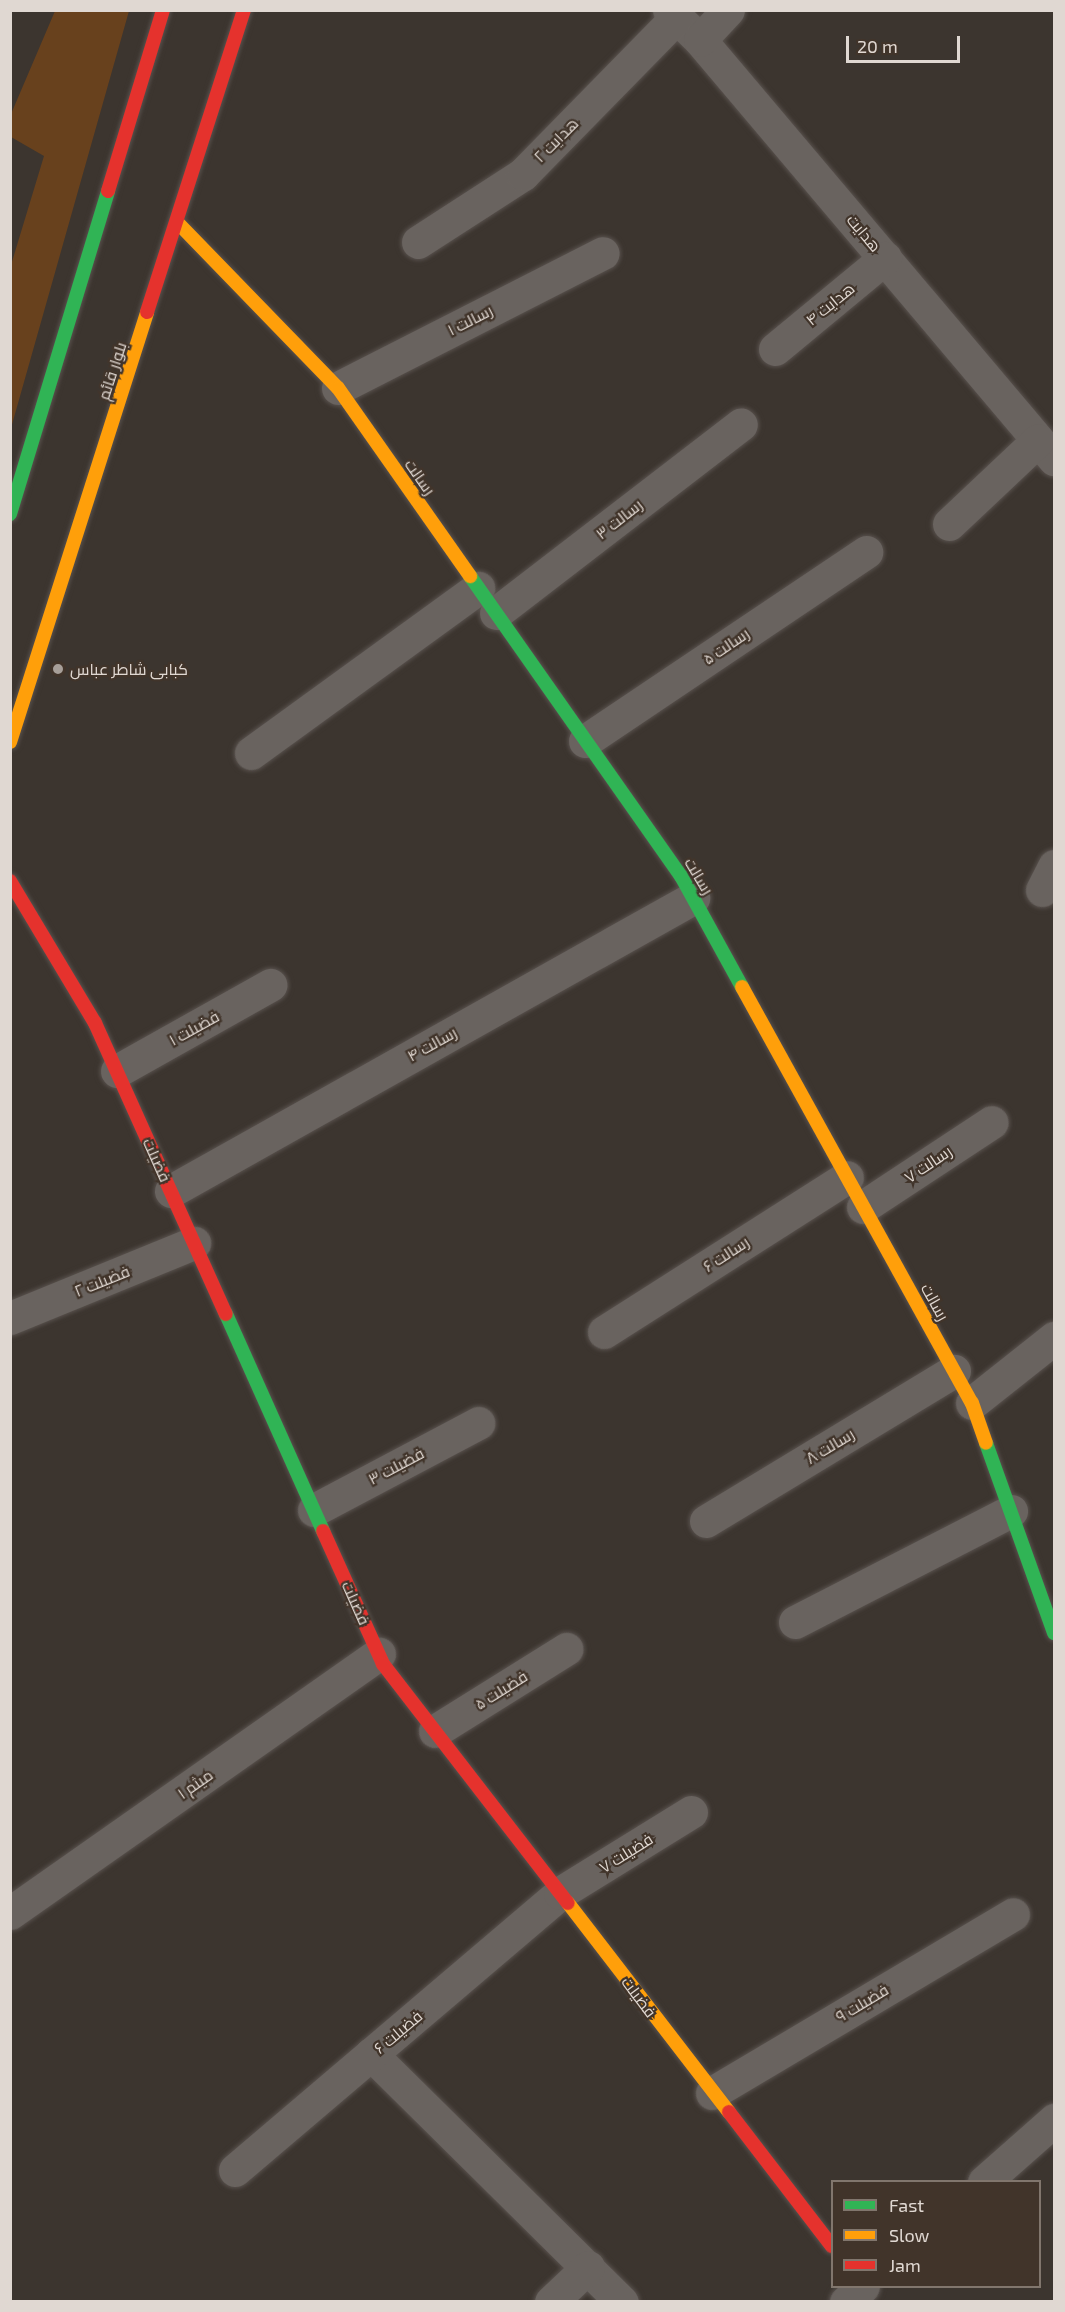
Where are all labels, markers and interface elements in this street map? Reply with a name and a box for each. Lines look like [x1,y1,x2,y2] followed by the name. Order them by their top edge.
[849,24,963,62] scale bar
[857,35,898,57] text: 20 m
[530,114,582,166] street label: هدایت ۲
[843,210,885,256] street label: هدایت
[802,279,858,329] street label: هدایت ۴
[444,301,496,339] street label: رسالت ۱
[94,340,130,402] street label: بلوار قائم
[401,455,439,499] street label: رسالت
[592,495,646,543] street label: رسالت ۳
[699,624,753,668] street label: رسالت ۵
[70,659,188,679] place label: کبابی شاطر عباس
[51,662,65,676] marker: کبابی شاطر عباس
[681,854,717,898] street label: رسالت
[165,1006,223,1050] street label: فضیلت ۱
[404,1023,460,1065] street label: رسالت ۴
[139,1135,175,1185] street label: فضیلت
[901,1141,955,1187] street label: رسالت ۷
[699,1232,753,1276] street label: رسالت ۶
[71,1261,133,1301] street label: فضیلت ۲
[917,1280,953,1324] street label: رسالت
[802,1424,858,1468] street label: رسالت ۸
[365,1443,427,1489] street label: فضیلت ۳
[338,1578,374,1628] street label: فضیلت
[471,1666,531,1714] street label: فضیلت ۵
[174,1765,216,1803] street label: میثم ۱
[596,1829,656,1877] street label: فضیلت ۷
[617,1973,661,2021] street label: فضیلت
[832,1980,892,2026] street label: فضیلت ۹
[370,2006,426,2058] street label: فضیلت ۶
[831,2180,1041,2288] legend
[889,2194,924,2216] text: Fast
[889,2224,929,2246] text: Slow
[889,2254,921,2276] text: Jam

